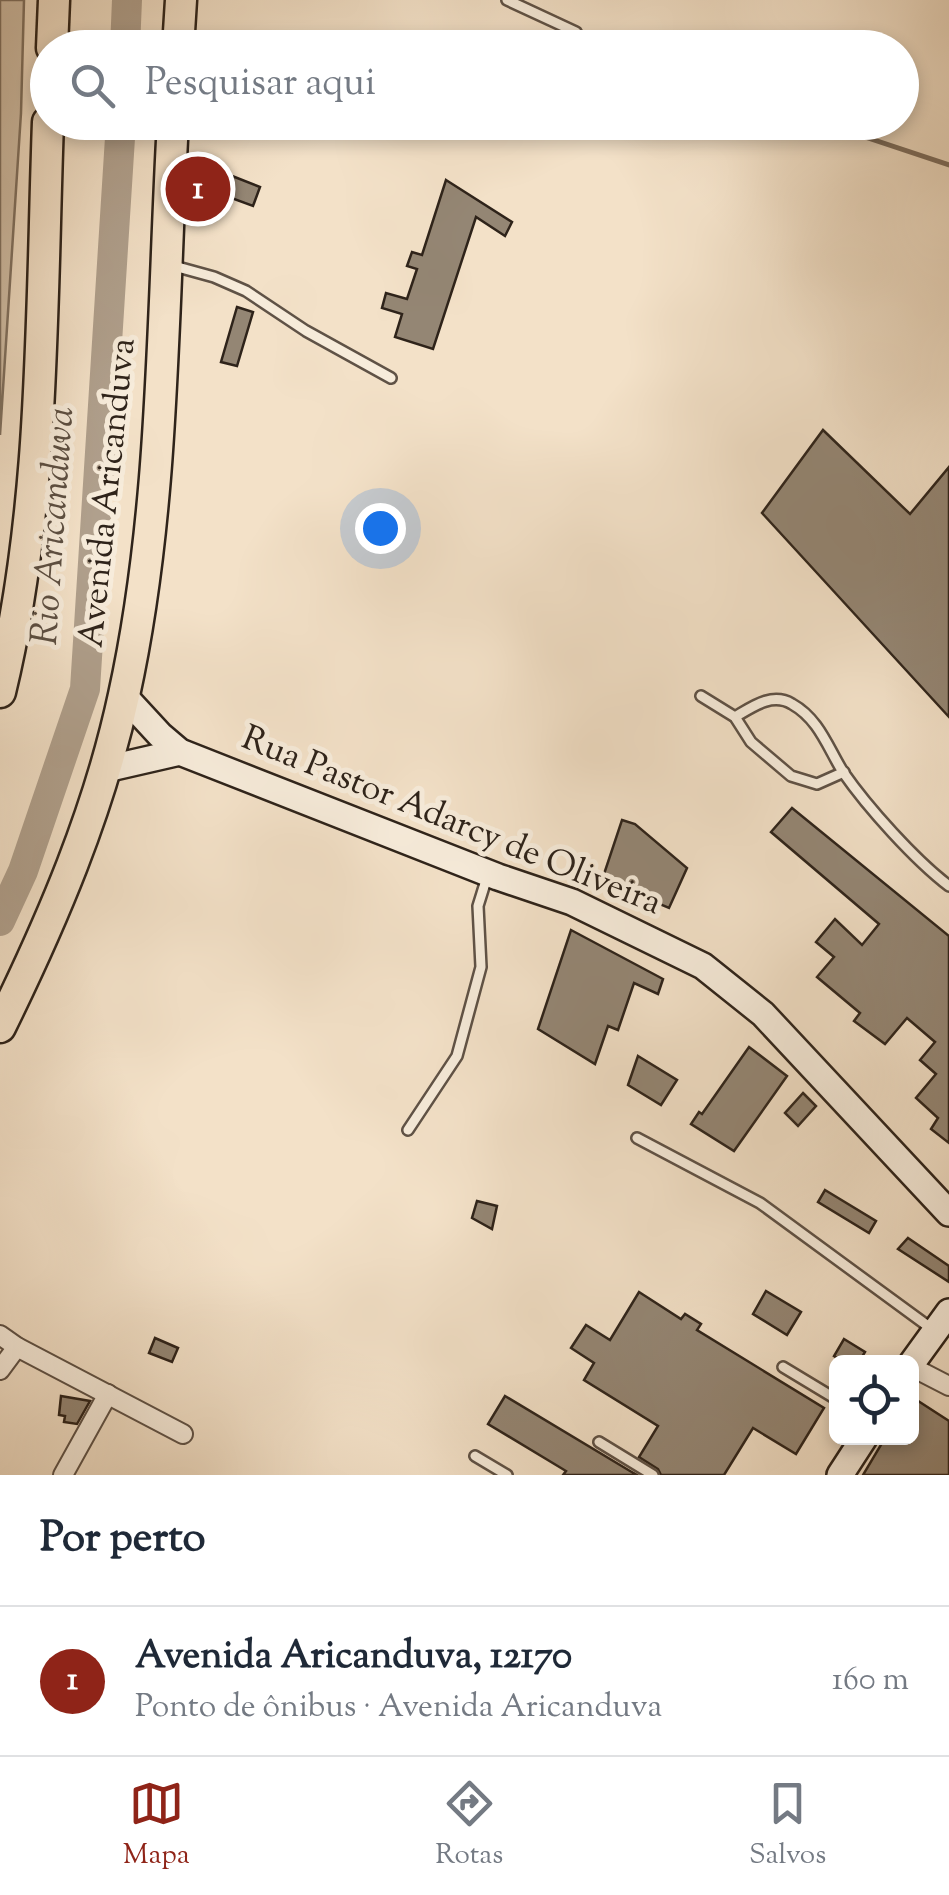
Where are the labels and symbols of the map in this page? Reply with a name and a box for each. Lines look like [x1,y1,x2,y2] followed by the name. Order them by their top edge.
[166,152,230,226] pin: 1
[67,336,151,650] street label: Avenida Aricanduva
[20,405,90,647] water label: Rio Aricanduva
[355,503,406,554] your location
[233,714,669,930] street label: Rua Pastor Adarcy de Oliveira

